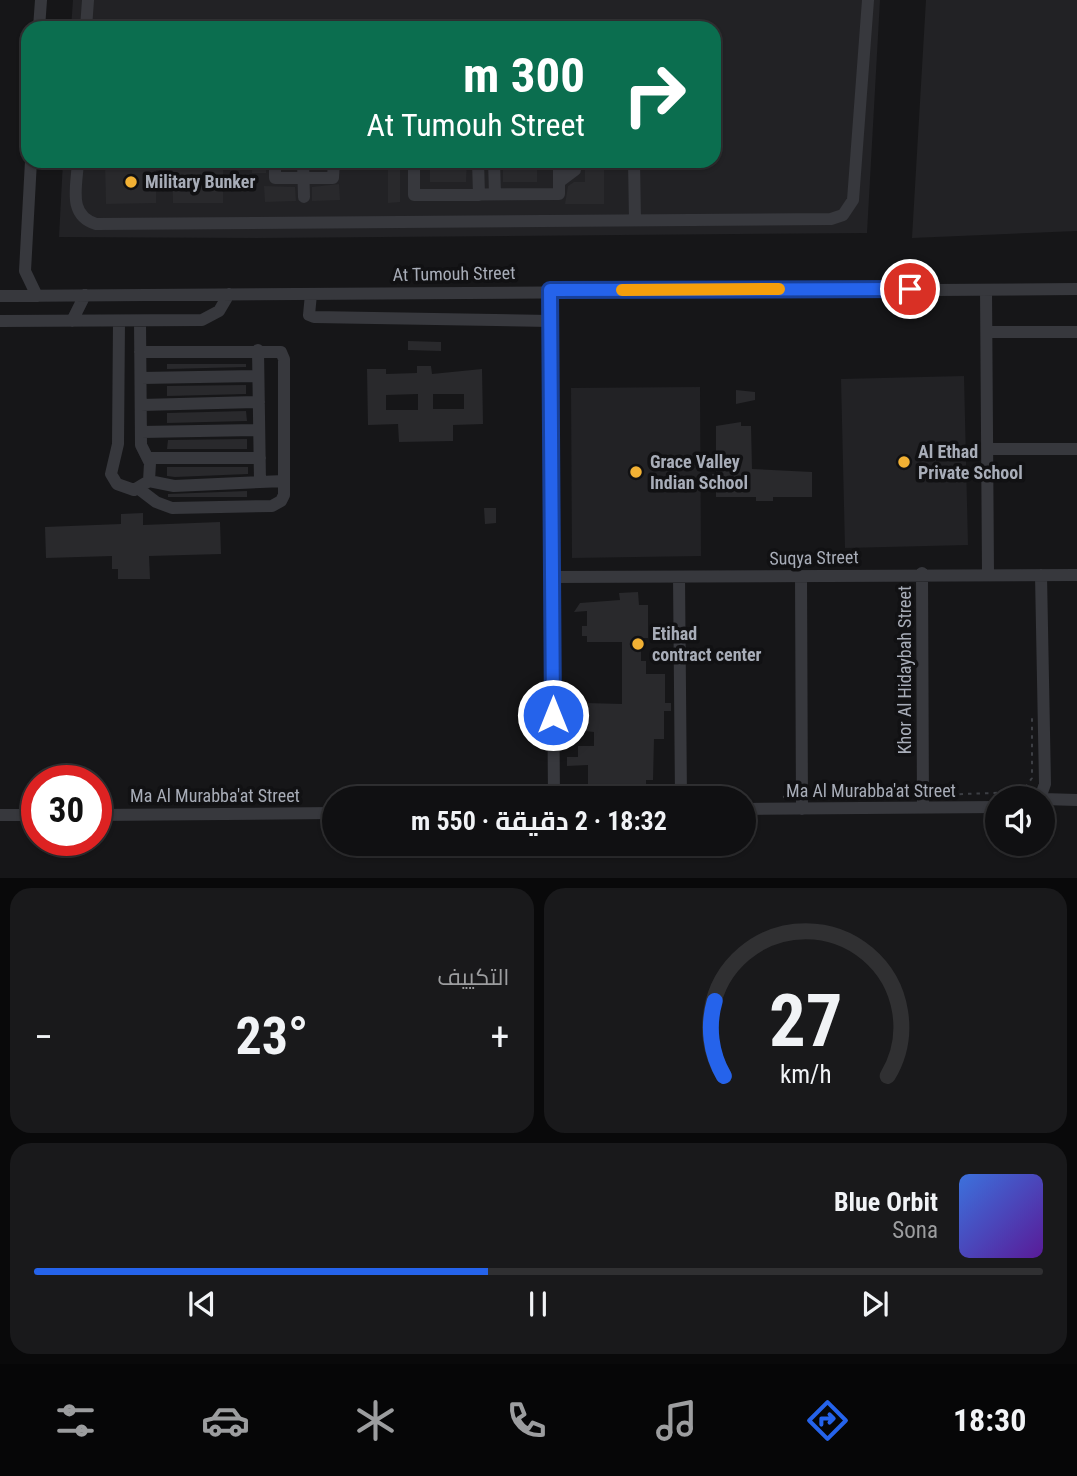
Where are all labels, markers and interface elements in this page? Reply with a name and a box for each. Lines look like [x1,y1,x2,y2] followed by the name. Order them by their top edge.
[463,47,585,104] text: 300 m
[609,49,700,140] icon: right
[367,106,585,144] text: At Tumouh Street
[145,171,255,192] place label: Military Bunker
[123,174,139,190] marker: Military Bunker
[880,259,940,319] pin
[392,262,516,285] street label: At Tumouh Street
[891,270,929,308] icon: arrive
[918,441,1023,483] place label: Al Ethad Private School
[650,451,748,493] place label: Grace Valley Indian School
[896,454,912,470] marker: Al Ethad Private School
[628,464,644,480] marker: Grace Valley Indian School
[769,546,859,569] street label: Suqya Street
[894,586,915,754] street label: Khor Al Hidaybah Street
[652,623,762,665] place label: Etihad contract center
[630,636,646,652] marker: Etihad contract center
[516,678,590,752] position arrow
[21,765,112,856] speed limit sign: 30
[786,780,956,801] street label: Ma Al Murabba'at Street
[130,785,300,806] street label: Ma Al Murabba'at Street
[985,786,1055,856] map controls
[985,786,1055,856] button: sound
[411,806,667,836] text: 18:32 · 2 دقيقة · 550 m
[437,964,510,991] text: التكييف
[768,979,842,1065] text: 27
[235,1006,308,1067] text: 23°
[34,1015,53,1059] text: −
[491,1015,509,1059] text: +
[780,1060,831,1089] text: km/h
[834,1187,938,1217] text: Blue Orbit
[892,1217,938,1244] text: Sona
[183,1285,221,1323] icon: previous
[519,1285,557,1323] icon: pause
[856,1285,894,1323] icon: next
[51,1396,100,1445] icon: filters
[201,1396,250,1445] icon: car
[351,1396,400,1445] icon: climate
[502,1396,551,1445] icon: phone
[652,1396,701,1445] icon: music
[803,1396,852,1445] icon: directions
[953,1401,1026,1439] text: 18:30

